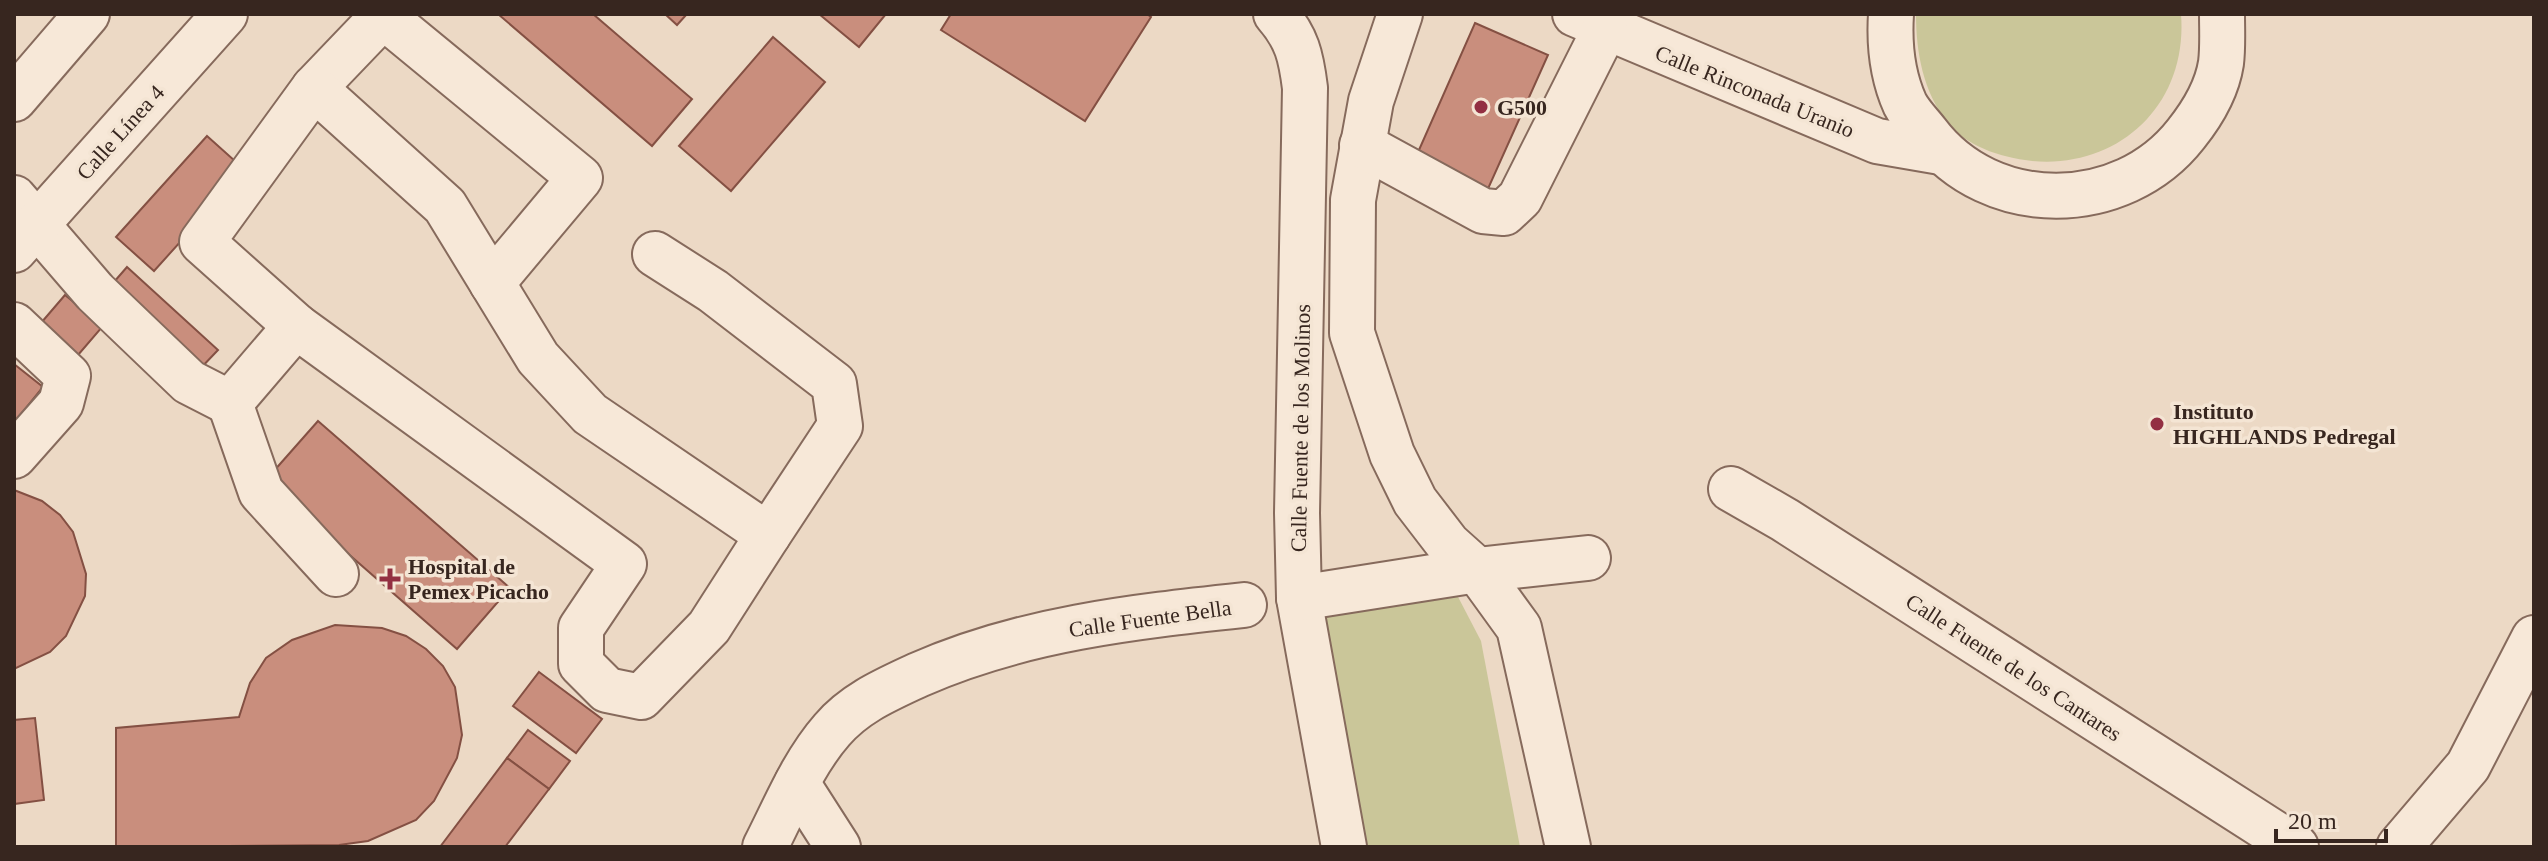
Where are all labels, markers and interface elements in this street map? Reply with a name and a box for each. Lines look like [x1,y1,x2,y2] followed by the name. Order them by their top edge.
[1652,40,1858,143] street label: Calle Rinconada Uranio
[71,80,169,185] street label: Calle Línea 4
[1497,95,1547,120] place label: G500
[1472,98,1490,116] marker: G500
[1286,304,1315,552] street label: Calle Fuente de los Molinos
[2173,399,2396,449] place label: Instituto HIGHLANDS Pedregal
[2148,415,2166,433] marker: Instituto HIGHLANDS Pedregal
[408,554,549,604] place label: Hospital de Pemex Picacho
[379,568,401,590] marker: Hospital de Pemex Picacho
[1901,588,2126,746] street label: Calle Fuente de los Cantares
[1067,595,1233,642] street label: Calle Fuente Bella
[2276,793,2386,843] scale bar
[2288,808,2337,834] text: 20 m

